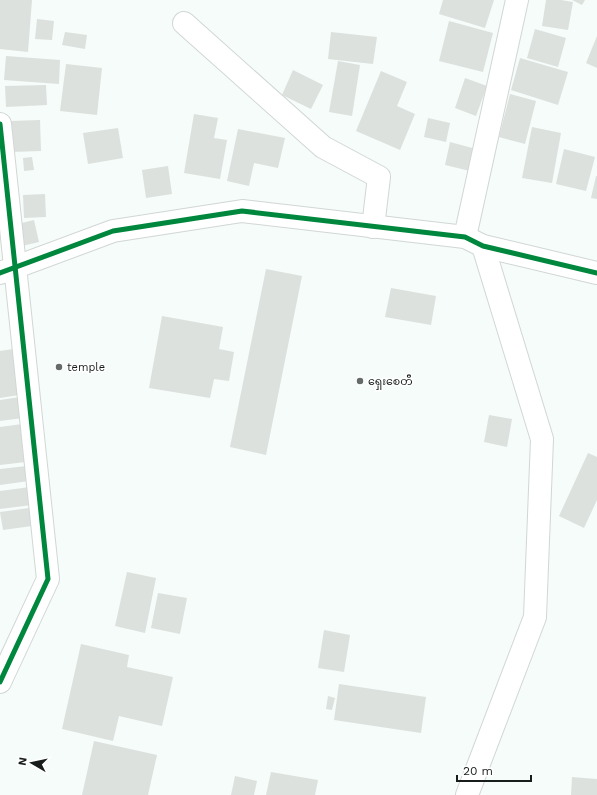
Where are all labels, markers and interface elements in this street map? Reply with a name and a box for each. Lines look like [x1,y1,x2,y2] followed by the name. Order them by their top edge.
[67,361,105,374] place label: temple
[54,362,64,372] marker: temple
[368,374,413,390] place label: ရှေးစေတီ
[355,376,365,386] marker: ရှေးစေတီ
[12,743,52,783] north arrow
[16,756,30,767] text: N
[457,757,531,783] scale bar
[463,764,493,778] text: 20 m

